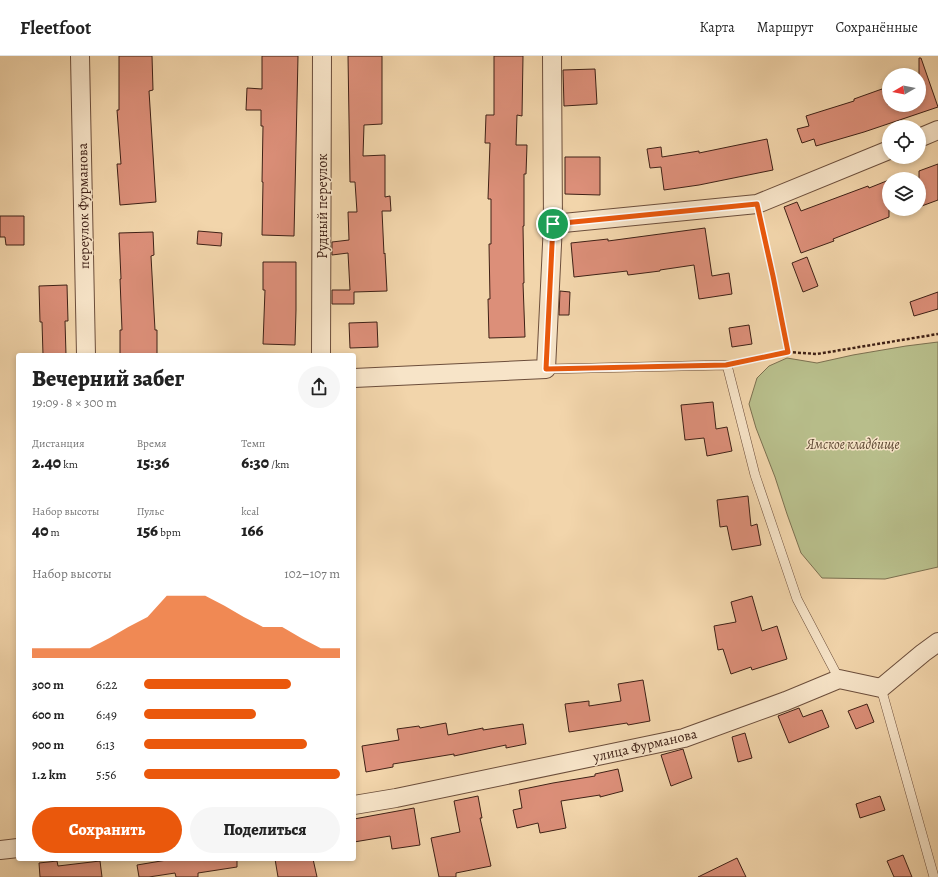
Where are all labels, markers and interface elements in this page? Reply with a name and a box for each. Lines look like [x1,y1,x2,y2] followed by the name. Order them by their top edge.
[20,15,91,41] text: Fleetfoot
[700,18,735,37] text: Карта
[757,18,813,37] text: Маршрут
[835,18,918,37] text: Сохранённые
[882,68,926,112] north arrow
[882,68,926,216] map controls
[882,120,926,164] button: locate
[73,142,94,269] street label: переулок Фурманова
[313,153,332,259] street label: Рудный переулок
[882,172,926,216] button: layers
[536,207,570,241] pin
[542,213,564,235] icon: arrive
[32,364,184,394] text: Вечерний забег
[298,366,340,408] button: share
[32,394,117,411] text: 19:09 · 8 × 300 m
[805,435,900,454] park label: Ямское кладбище
[32,436,84,451] text: Дистанция
[137,436,167,451] text: Время
[241,436,265,451] text: Темп
[32,451,61,474] text: 2.40
[137,451,170,474] text: 15:36
[241,451,269,474] text: 6:30
[61,457,78,472] text: km
[269,457,290,472] text: /km
[32,504,99,519] text: Набор высоты
[137,504,164,519] text: Пульс
[241,504,259,519] text: kcal
[32,519,48,542] text: 40
[137,519,158,542] text: 156
[241,519,264,542] text: 166
[48,525,60,540] text: m
[158,525,181,540] text: bpm
[32,565,112,582] text: Набор высоты
[284,565,340,582] text: 102–107 m
[32,676,64,693] text: 300 m
[96,676,117,693] text: 6:22
[32,706,64,723] text: 600 m
[96,706,117,723] text: 6:49
[590,724,700,767] street label: улица Фурманова
[32,736,64,753] text: 900 m
[96,736,115,753] text: 6:13
[32,766,66,783] text: 1.2 km
[96,766,116,783] text: 5:56
[32,807,182,853] button: Сохранить
[190,807,340,853] button: Поделиться

